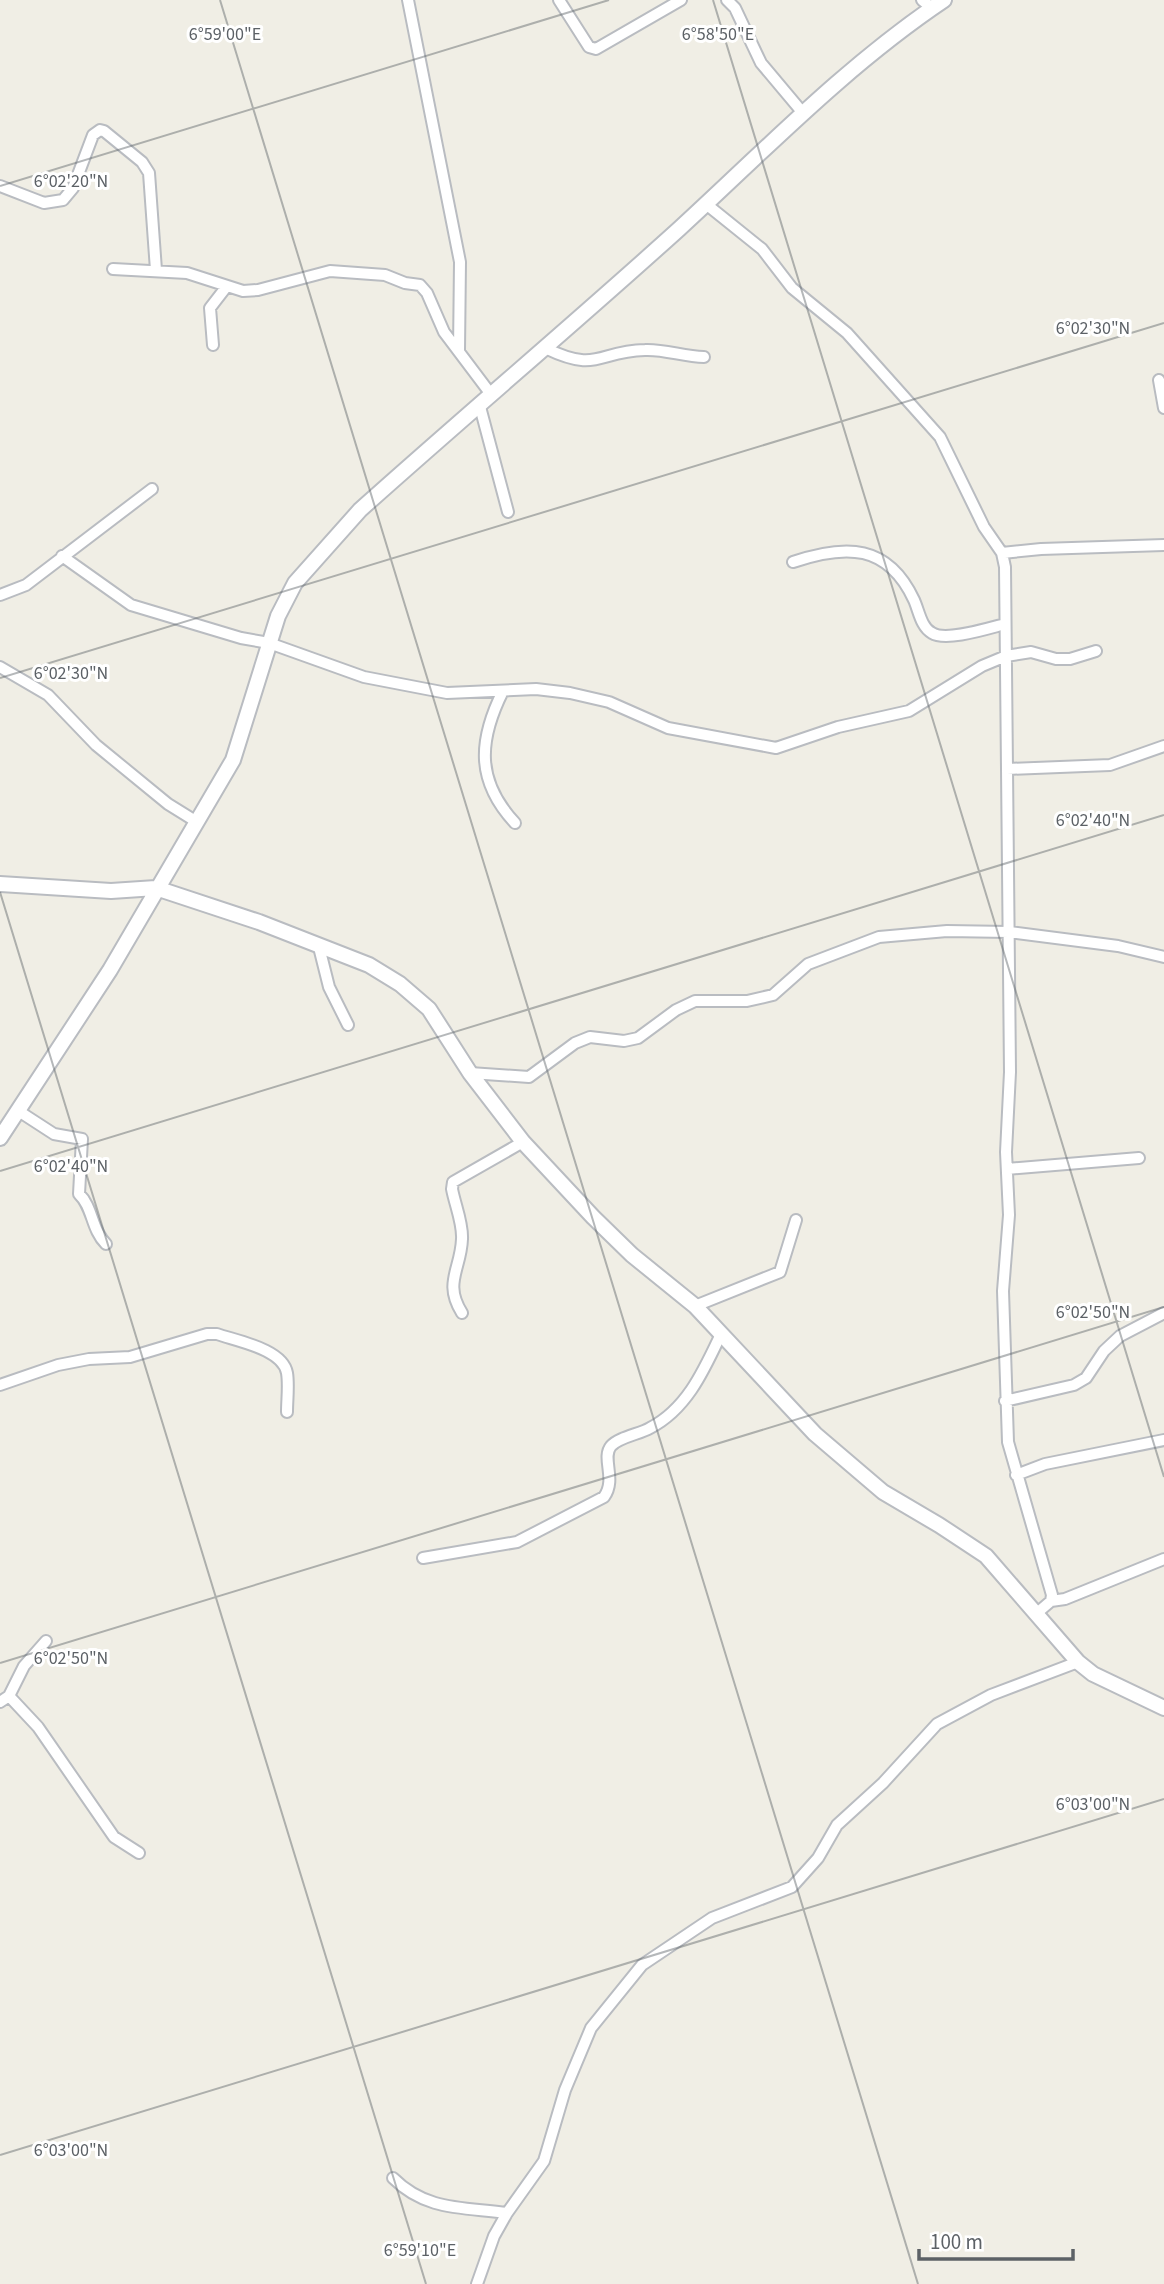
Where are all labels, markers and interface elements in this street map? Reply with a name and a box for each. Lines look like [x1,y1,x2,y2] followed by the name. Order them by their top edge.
[189,22,261,47] text: 6°59'00"E
[682,22,754,47] text: 6°58'50"E
[34,169,108,194] text: 6°02'20"N
[1056,316,1130,341] text: 6°02'30"N
[34,661,108,686] text: 6°02'30"N
[1056,808,1130,833] text: 6°02'40"N
[34,1154,108,1179] text: 6°02'40"N
[1056,1300,1130,1325] text: 6°02'50"N
[34,1646,108,1671] text: 6°02'50"N
[1056,1792,1130,1817] text: 6°03'00"N
[34,2138,108,2163] text: 6°03'00"N
[919,2218,1073,2262] scale bar
[930,2227,983,2257] text: 100 m
[384,2238,456,2263] text: 6°59'10"E

